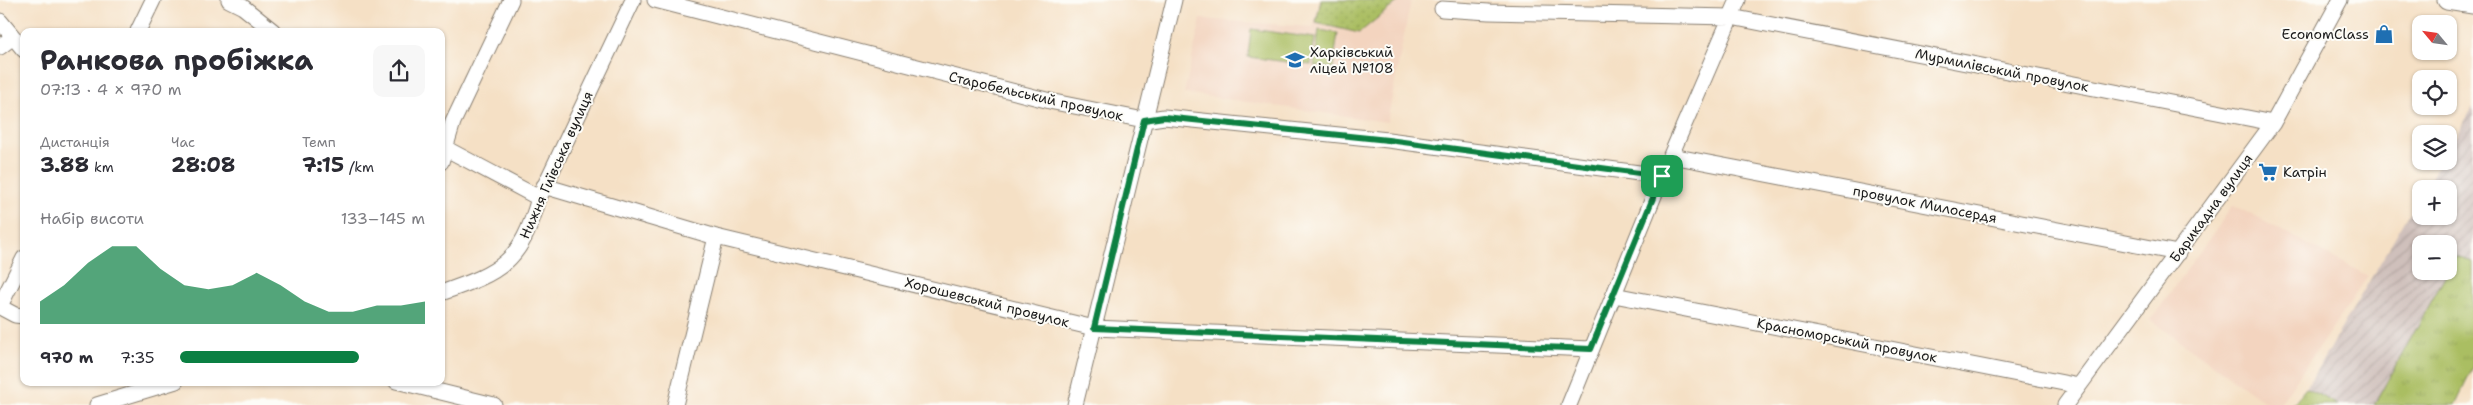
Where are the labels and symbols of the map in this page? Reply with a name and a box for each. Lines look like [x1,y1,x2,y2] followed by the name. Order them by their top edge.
[2412,15,2458,60] north arrow
[2373,23,2395,45] shop icon: EconomClass
[2282,25,2369,43] place label: EconomClass
[1310,43,1394,77] place label: Харківський ліцей №108
[1914,44,2091,96] street label: Мурмилівський провулок
[1284,49,1306,71] school or university icon: Харківський ліцей №108
[947,67,1125,125] street label: Старобельський провулок
[515,88,597,242] street label: Нижня Гиївська вулиця
[2165,150,2257,266] street label: Барикадна вулиця
[1641,155,1683,197] pin
[2257,161,2279,183] supermarket icon: Катрін
[2283,163,2327,181] place label: Катрін
[1852,181,1998,227] street label: провулок Милосердя
[903,273,1072,331] street label: Хорошевський провулок
[1755,314,1939,366] street label: Красноморський провулок

